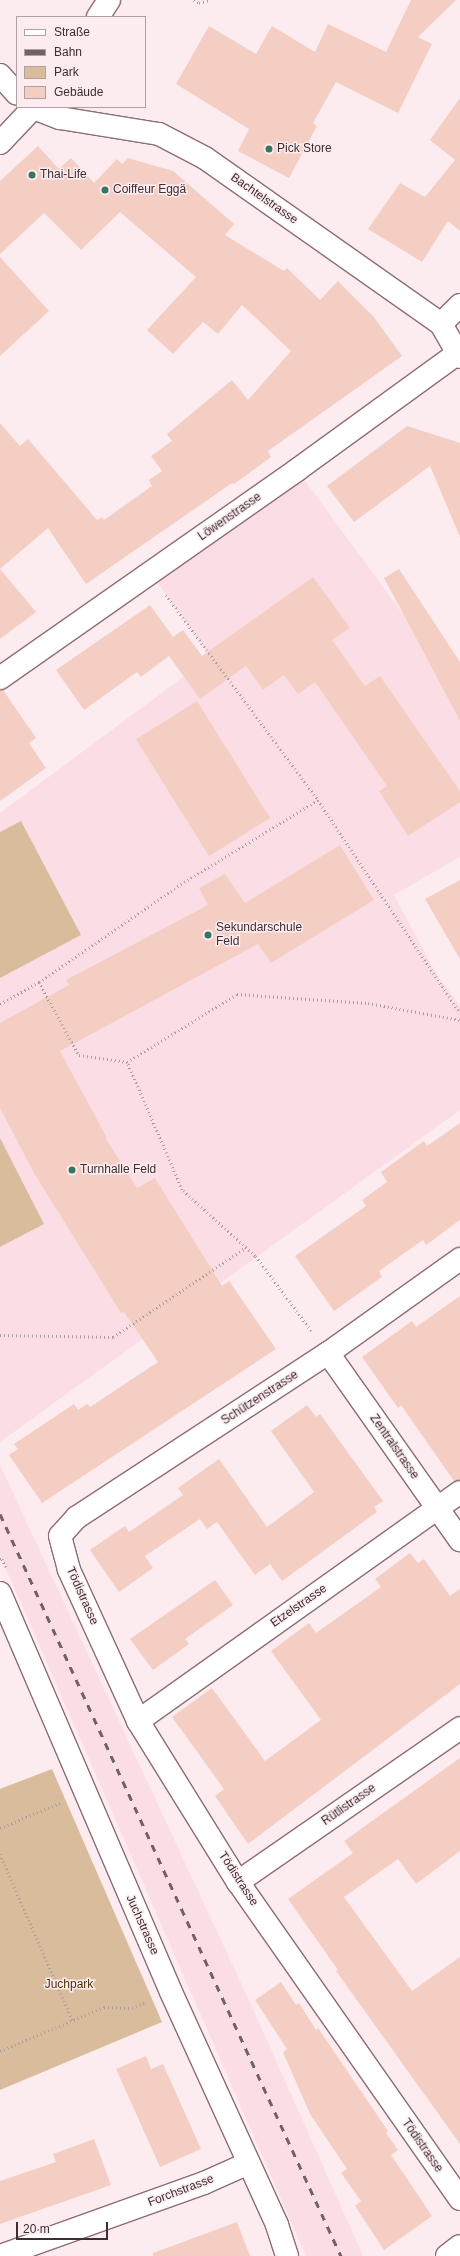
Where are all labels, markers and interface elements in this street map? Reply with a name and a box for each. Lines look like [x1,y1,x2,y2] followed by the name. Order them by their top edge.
[16,16,146,108] legend
[54,25,90,39] text: Straße
[54,45,82,59] text: Bahn
[54,65,79,79] text: Park
[54,85,103,99] text: Gebäude
[277,142,332,156] place label: Pick Store
[264,144,274,154] marker: Pick Store
[40,168,87,182] place label: Thai-Life
[27,170,37,180] marker: Thai-Life
[228,171,300,227] street label: Bachtelstrasse
[113,183,186,197] place label: Coiffeur Eggä
[100,185,110,195] marker: Coiffeur Eggä
[196,490,264,544] street label: Löwenstrasse
[216,921,302,949] place label: Sekundarschule Feld
[203,930,213,940] marker: Sekundarschule Feld
[80,1163,156,1177] place label: Turnhalle Feld
[67,1165,77,1175] marker: Turnhalle Feld
[219,1368,301,1428] street label: Schützenstrasse
[366,1412,422,1482] street label: Zentralstrasse
[63,1565,101,1627] street label: Tödistrasse
[268,1581,330,1631] street label: Etzelstrasse
[319,1781,379,1829] street label: Rütlistrasse
[215,1849,261,1909] street label: Tödistrasse
[122,1893,162,1957] street label: Juchstrasse
[45,1978,93,1992] park label: Juchpark
[398,2116,446,2176] street label: Tödistrasse
[146,2172,216,2210] street label: Forchstrasse
[18,2214,110,2240] scale bar
[23,2222,50,2236] text: 20 m

